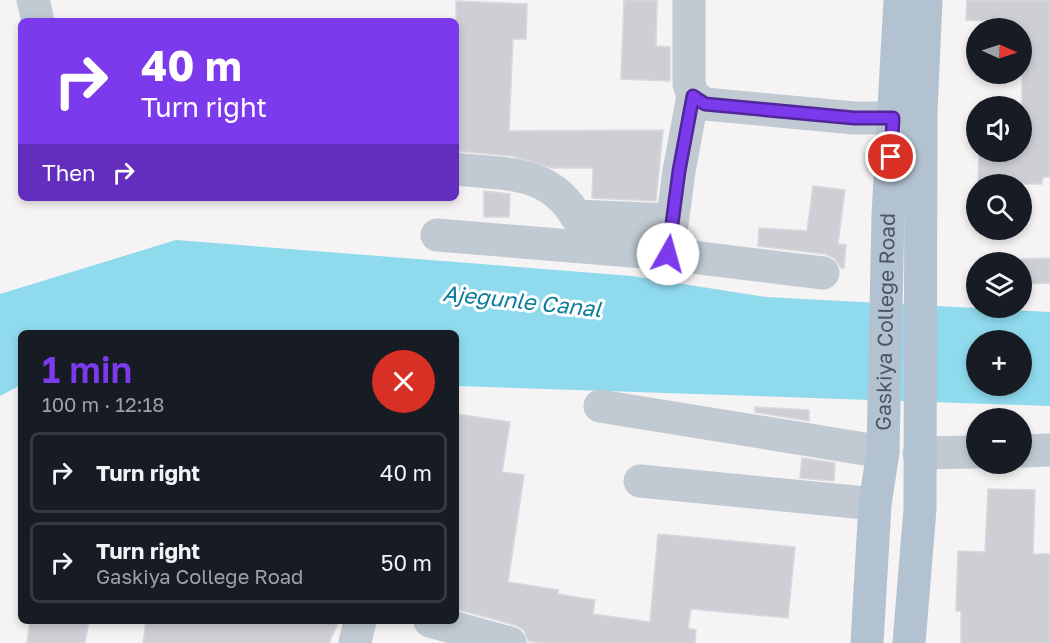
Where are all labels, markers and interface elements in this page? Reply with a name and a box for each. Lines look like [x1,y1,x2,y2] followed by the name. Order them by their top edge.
[966,18,1032,84] north arrow
[966,18,1032,474] map controls
[141,40,242,90] text: 40 m
[42,42,120,120] icon: right
[141,91,267,123] text: Turn right
[966,96,1032,162] button: sound
[865,131,916,182] pin
[874,140,907,173] icon: arrive
[107,156,140,189] icon: right
[42,159,95,186] text: Then
[966,174,1032,240] button: search
[869,213,900,431] street label: Gaskiya College Road
[636,222,700,286] position arrow
[966,252,1032,318] button: layers
[441,279,604,322] water label: Ajegunle Canal
[966,330,1032,396] button: +
[42,348,132,391] text: 1 min
[372,350,435,413] button: close
[42,392,164,416] text: 100 m · 12:18
[966,408,1032,474] button: −
[45,456,78,489] icon: right
[96,459,200,486] text: Turn right
[380,459,432,486] text: 40 m
[96,537,200,564] text: Turn right
[45,546,78,579] icon: right
[381,549,432,576] text: 50 m
[96,564,303,588] text: Gaskiya College Road

